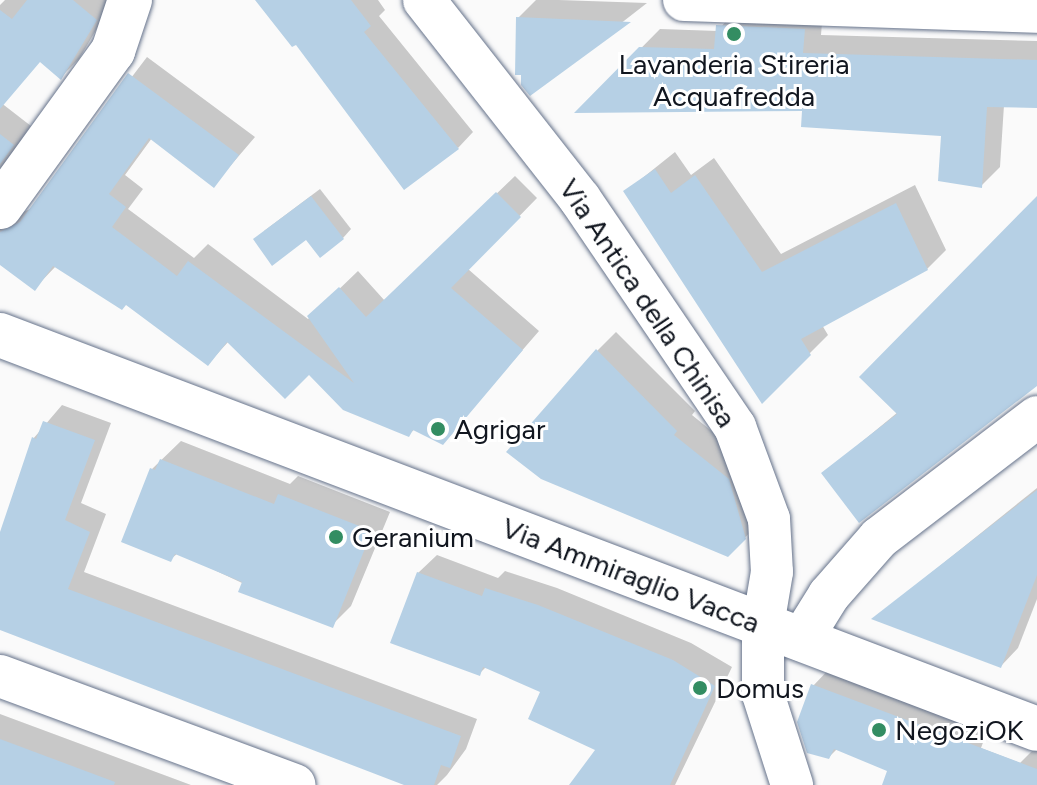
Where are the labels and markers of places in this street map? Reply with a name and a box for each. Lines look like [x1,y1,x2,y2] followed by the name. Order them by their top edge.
[725,25,743,43] marker: Lavanderia Stireria Acquafredda
[619,47,849,113] place label: Lavanderia Stireria Acquafredda
[454,412,545,446] place label: Agrigar
[429,420,447,438] marker: Agrigar
[352,520,474,554] place label: Geranium
[327,528,345,546] marker: Geranium
[716,671,804,705] place label: Domus
[691,679,709,697] marker: Domus
[895,713,1024,747] place label: NegoziOK
[870,721,888,739] marker: NegoziOK

